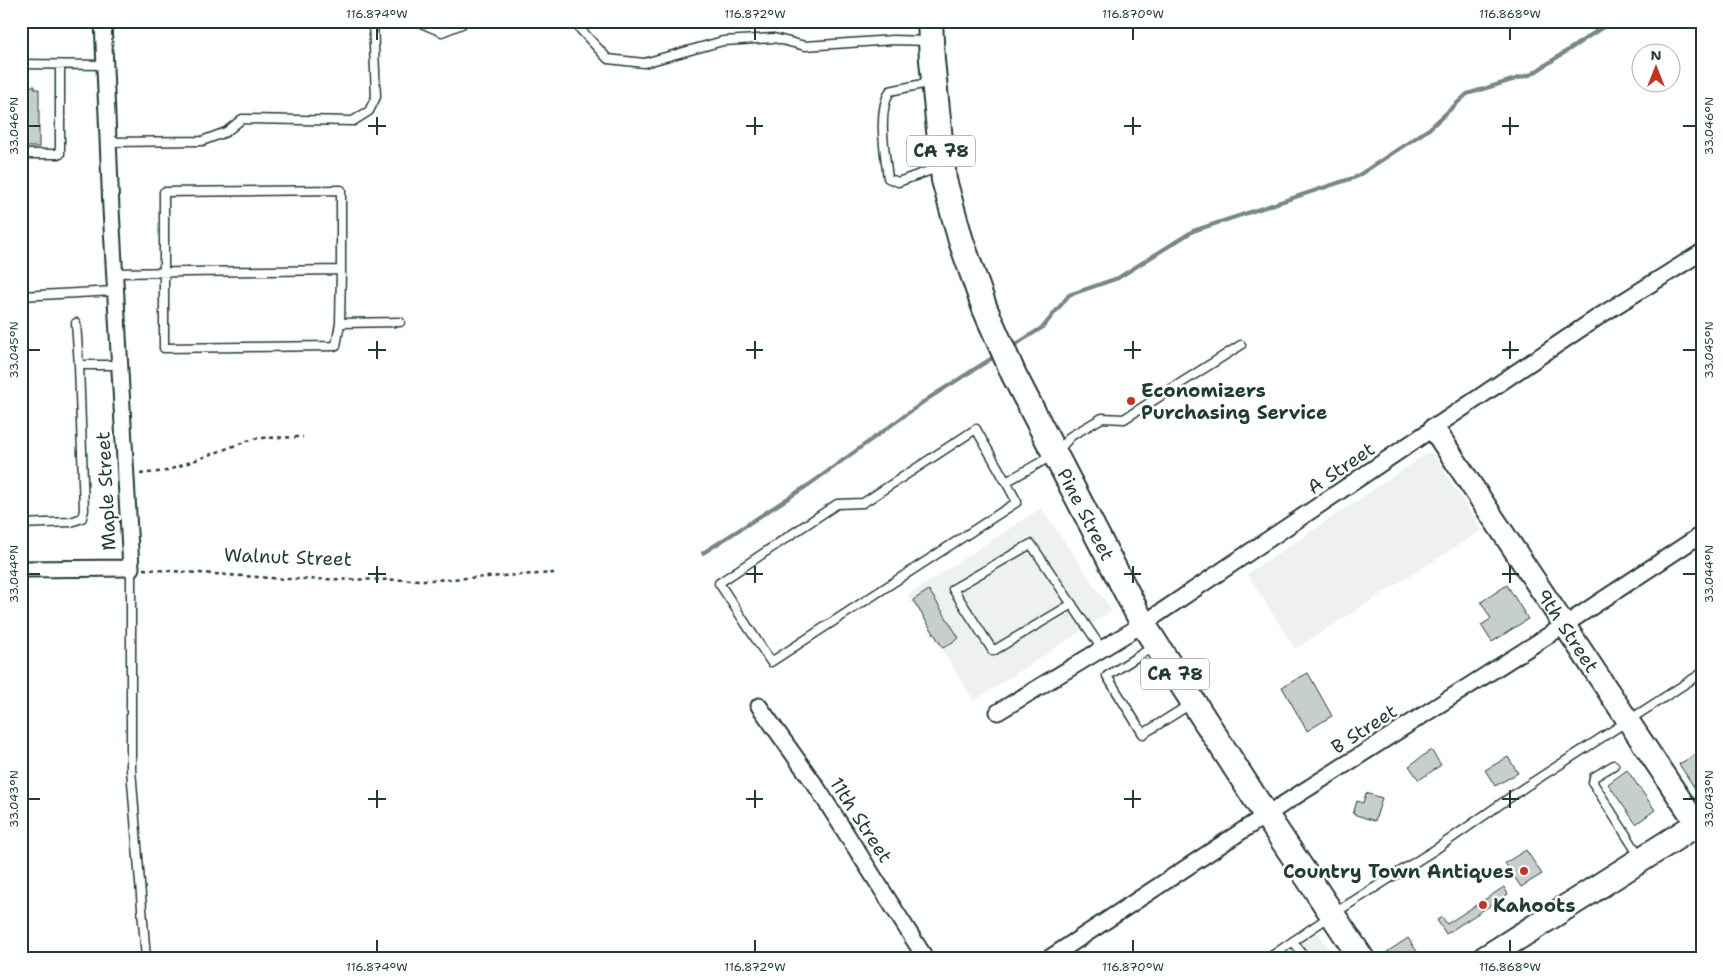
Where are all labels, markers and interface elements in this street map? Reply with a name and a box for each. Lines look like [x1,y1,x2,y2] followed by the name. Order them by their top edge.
[346,6,408,22] text: 116.874°W
[724,6,786,22] text: 116.872°W
[1102,6,1164,22] text: 116.870°W
[1479,6,1541,22] text: 116.868°W
[1630,42,1680,92] north arrow
[1650,46,1662,64] text: N
[6,97,22,155] text: 33.046°N
[1701,97,1717,155] text: 33.046°N
[907,136,975,166] road number: CA 78
[6,321,22,379] text: 33.045°N
[1701,321,1717,379] text: 33.045°N
[1141,378,1327,425] place label: Economizers Purchasing Service
[1125,395,1137,407] marker: Economizers Purchasing Service
[90,431,122,551] street label: Maple Street
[1302,436,1380,500] street label: A Street
[1052,464,1120,565] street label: Pine Street
[224,542,352,572] street label: Walnut Street
[6,545,22,603] text: 33.044°N
[1701,545,1717,603] text: 33.044°N
[1531,584,1605,677] street label: 9th Street
[1141,659,1209,690] road number: CA 78
[1326,698,1402,760] street label: B Street
[6,770,22,828] text: 33.043°N
[1701,770,1717,828] text: 33.043°N
[824,773,898,867] street label: 11th Street
[1283,859,1514,884] place label: Country Town Antiques
[1518,865,1530,877] marker: Country Town Antiques
[1493,893,1575,918] place label: Kahoots
[1477,899,1489,911] marker: Kahoots
[346,959,408,975] text: 116.874°W
[724,959,786,975] text: 116.872°W
[1102,959,1164,975] text: 116.870°W
[1479,959,1541,975] text: 116.868°W

